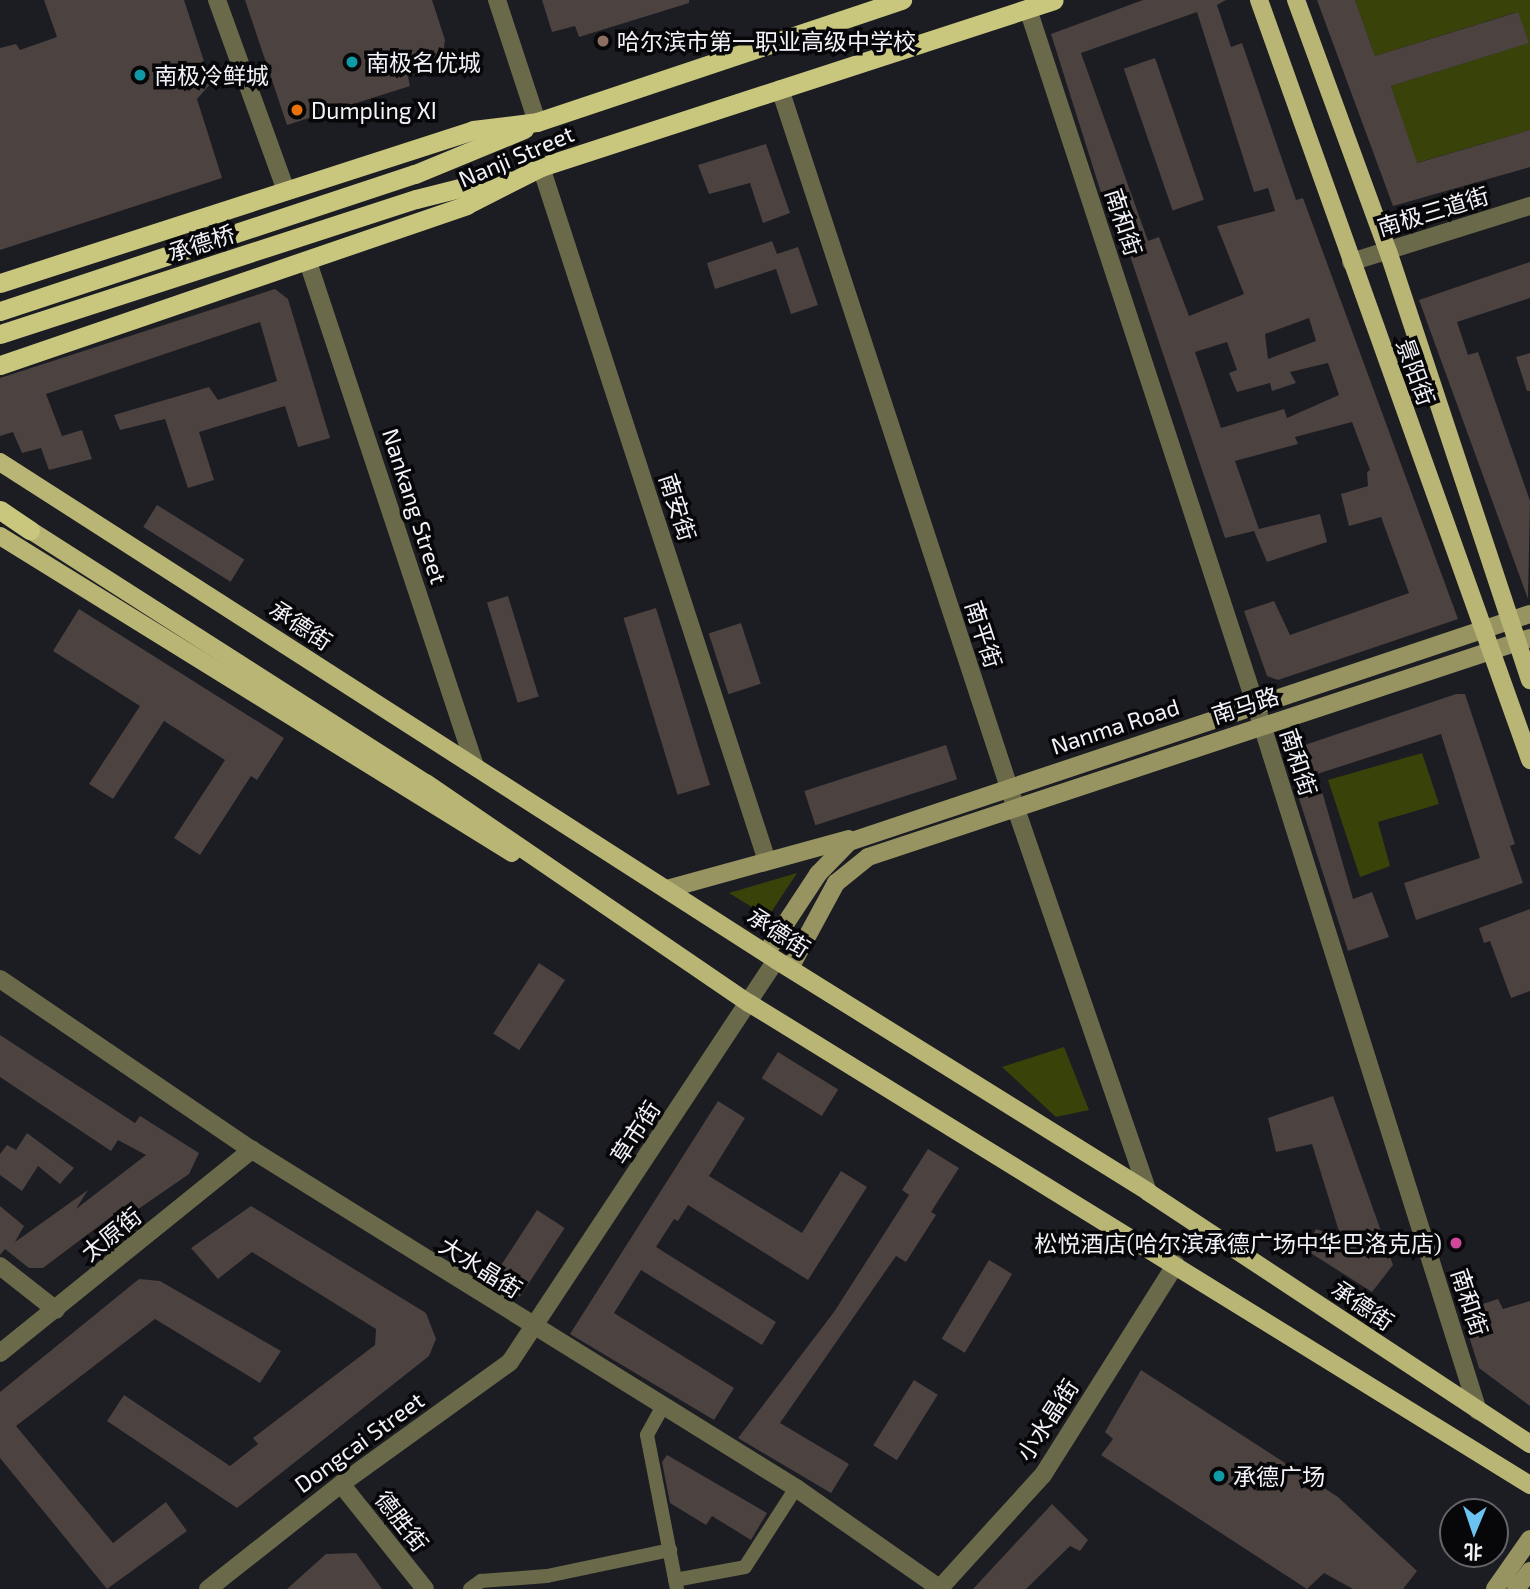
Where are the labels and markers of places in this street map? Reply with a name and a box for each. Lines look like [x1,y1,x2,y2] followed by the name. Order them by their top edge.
[617,27,916,55] place label: 哈尔滨市第一职业高级中学校
[595,33,611,49] marker: 哈尔滨市第一职业高级中学校
[366,48,481,76] place label: 南极名优城
[344,54,360,70] marker: 南极名优城
[154,61,269,89] place label: 南极冷鲜城
[132,67,148,83] marker: 南极冷鲜城
[311,96,437,124] place label: Dumpling XI
[289,102,305,118] marker: Dumpling XI
[1034,1229,1442,1257] place label: 松悦酒店(哈尔滨承德广场中华巴洛克店)
[1448,1235,1464,1251] marker: 松悦酒店(哈尔滨承德广场中华巴洛克店)
[1233,1462,1325,1490] place label: 承德广场
[1211,1468,1227,1484] marker: 承德广场

